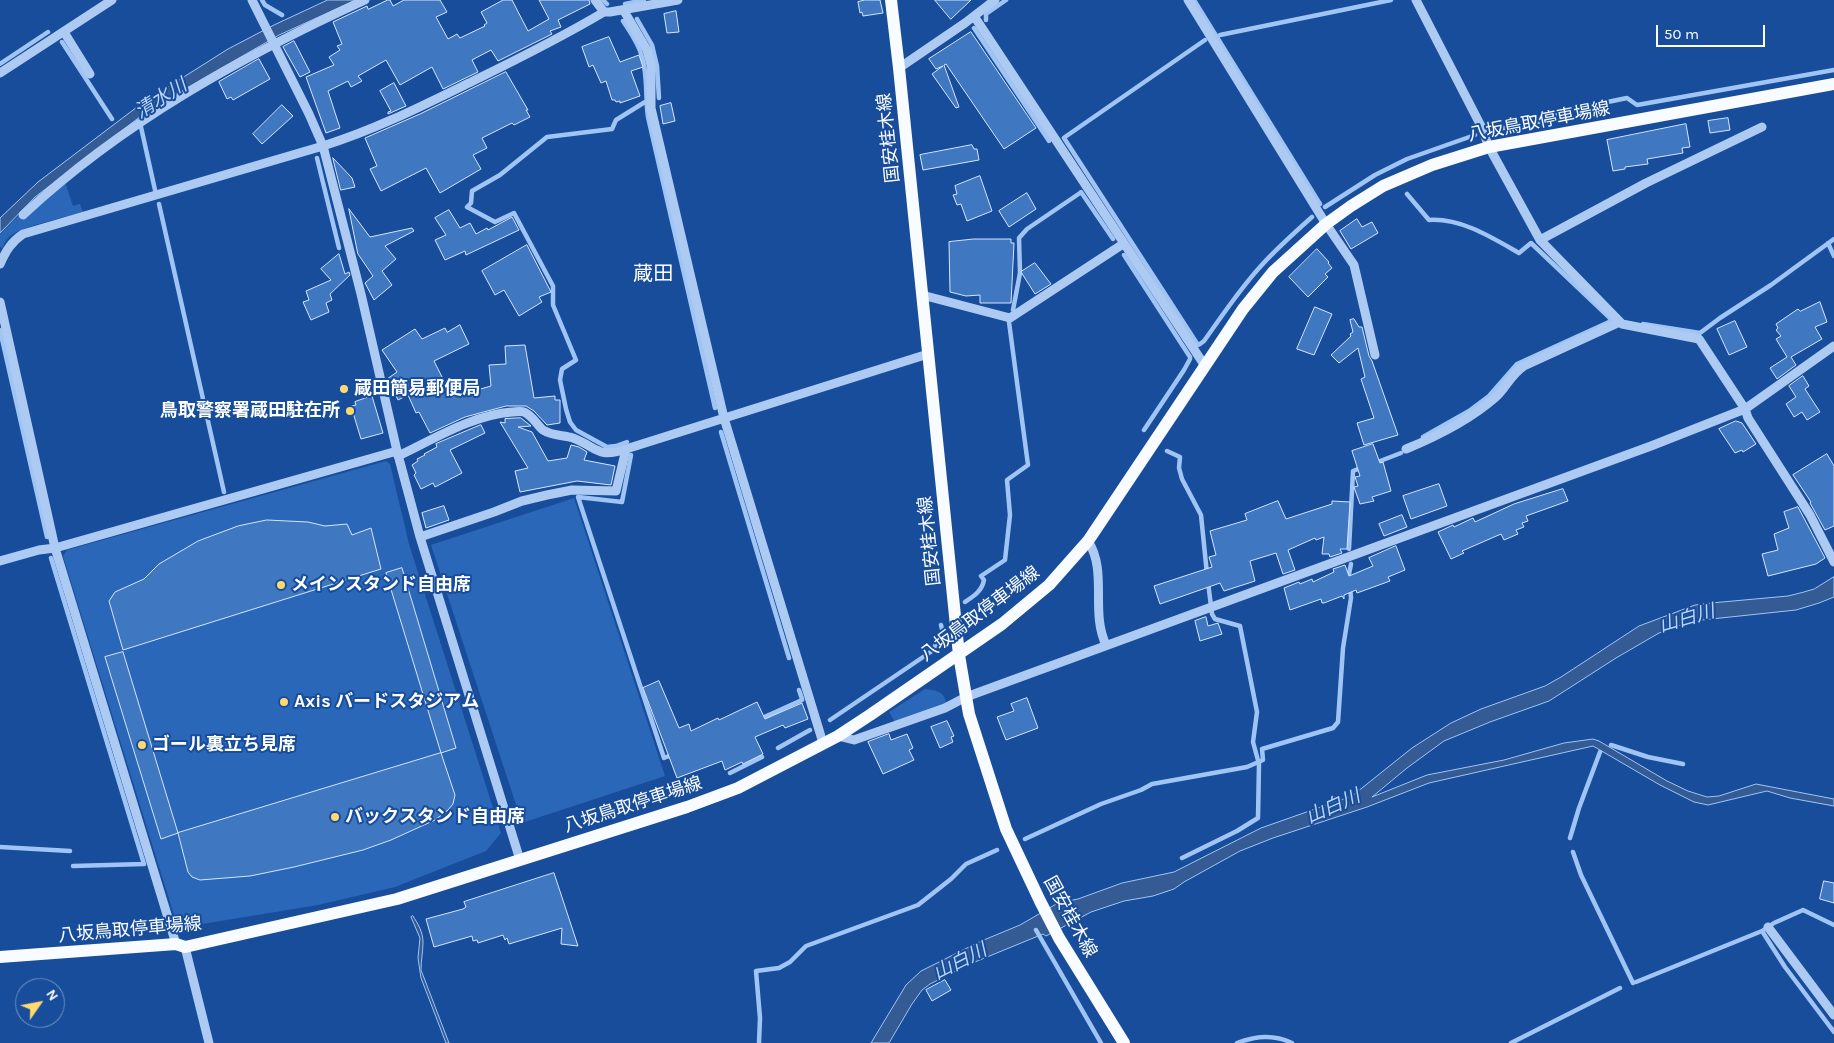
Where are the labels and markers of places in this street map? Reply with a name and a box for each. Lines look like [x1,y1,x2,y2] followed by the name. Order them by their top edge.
[354,378,480,400] place label: 蔵田簡易郵便局
[338,383,350,395] marker: 蔵田簡易郵便局
[160,400,340,422] place label: 鳥取警察署蔵田駐在所
[344,405,356,417] marker: 鳥取警察署蔵田駐在所
[291,574,471,596] place label: メインスタンド自由席
[275,579,287,591] marker: メインスタンド自由席
[294,691,479,713] place label: Axis バードスタジアム
[278,696,290,708] marker: Axis バードスタジアム
[152,734,296,756] place label: ゴール裏立ち見席
[136,739,148,751] marker: ゴール裏立ち見席
[345,806,525,828] place label: バックスタンド自由席
[329,811,341,823] marker: バックスタンド自由席

